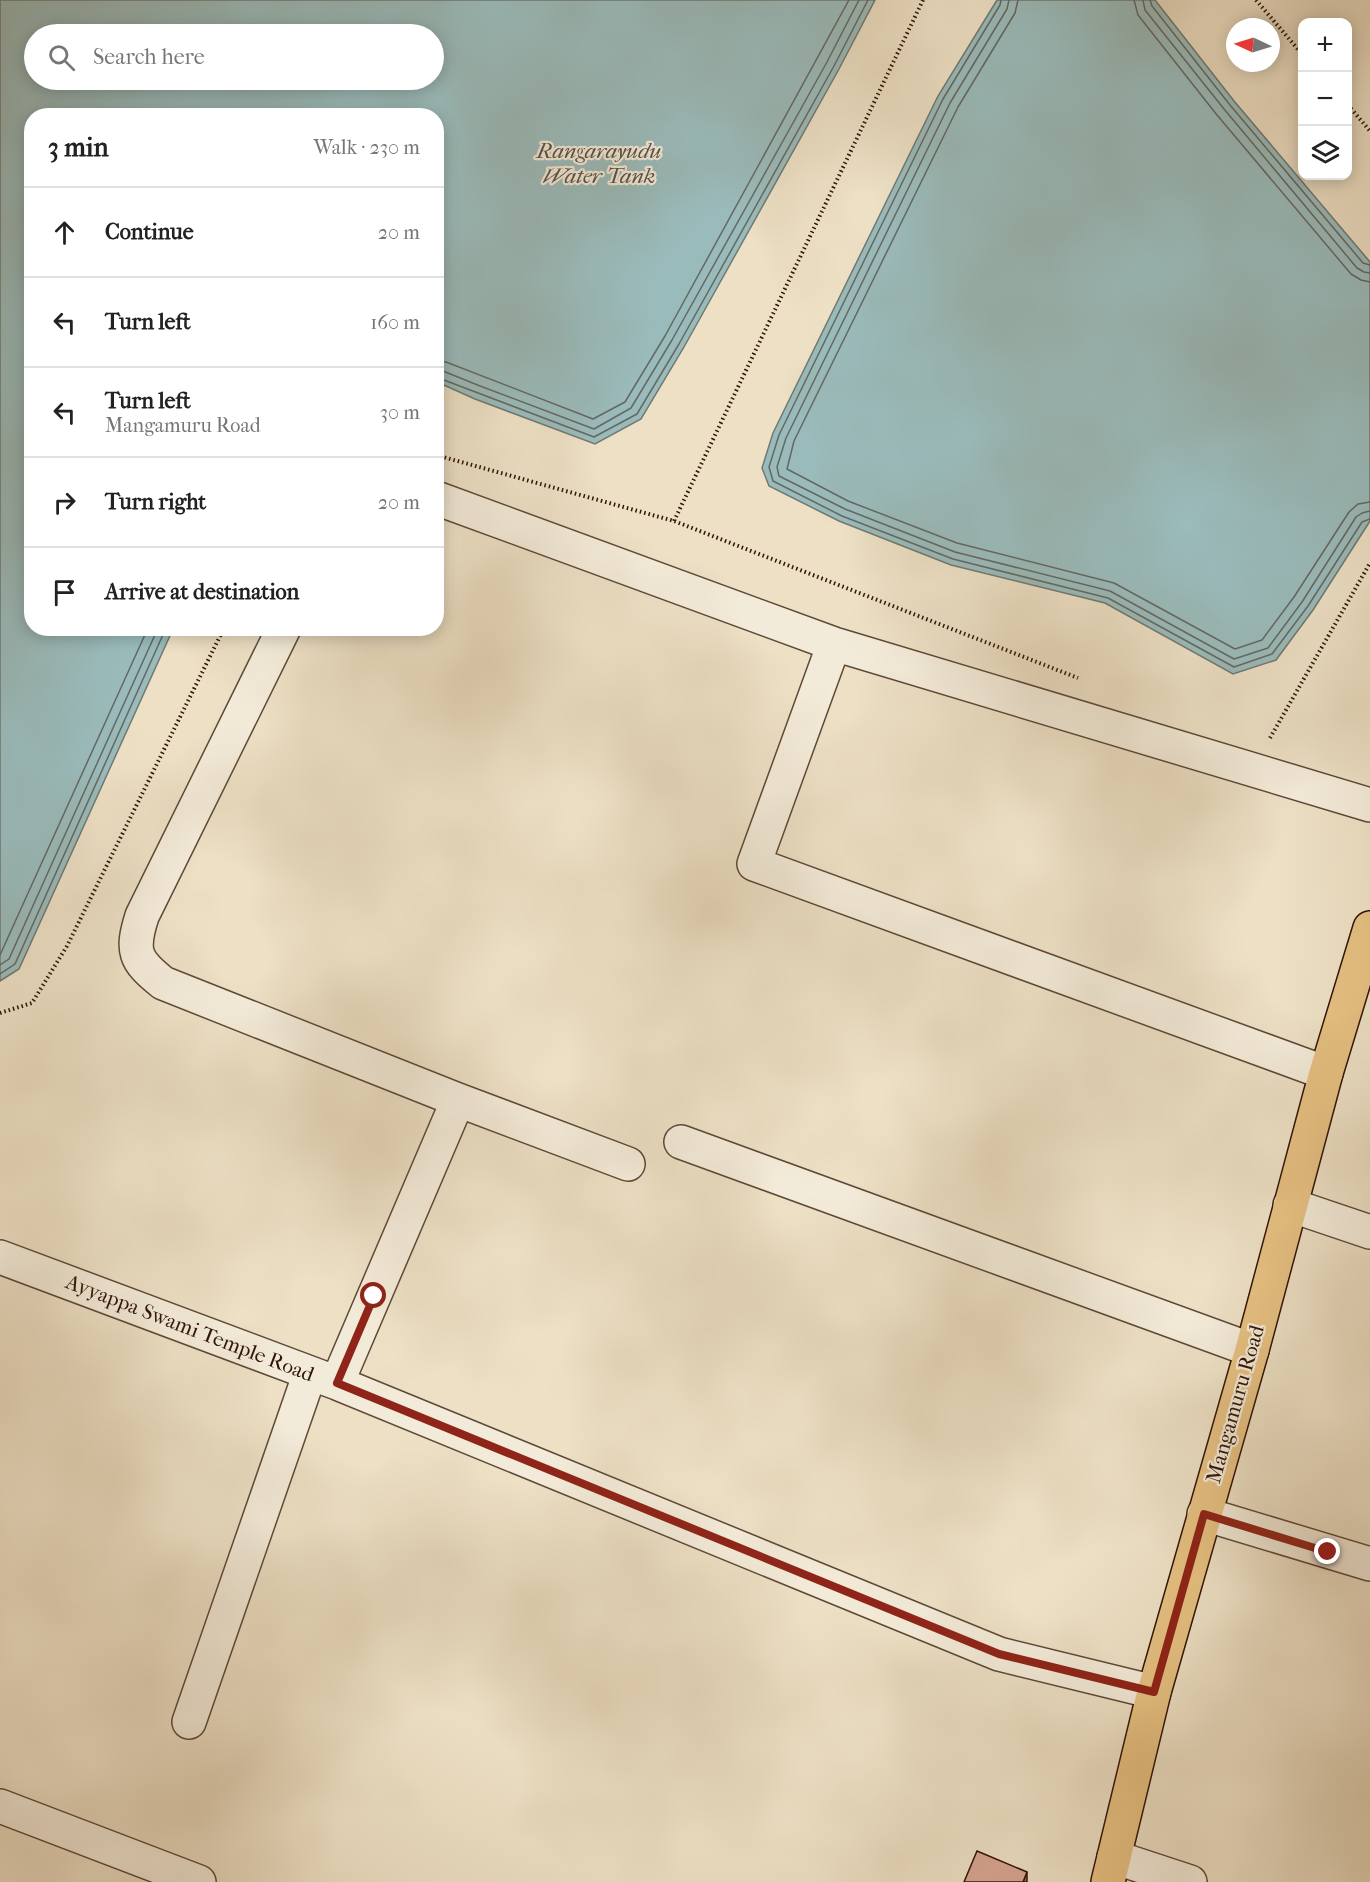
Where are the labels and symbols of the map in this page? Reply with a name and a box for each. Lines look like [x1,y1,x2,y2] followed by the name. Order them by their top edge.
[1226,18,1280,72] north arrow
[535,138,661,189] water label: Rangarayudu Water Tank
[62,1269,318,1387] street label: Ayyappa Swami Temple Road
[360,1282,386,1308] route start
[1201,1322,1269,1486] street label: Mangamuru Road
[1314,1538,1340,1564] route end

